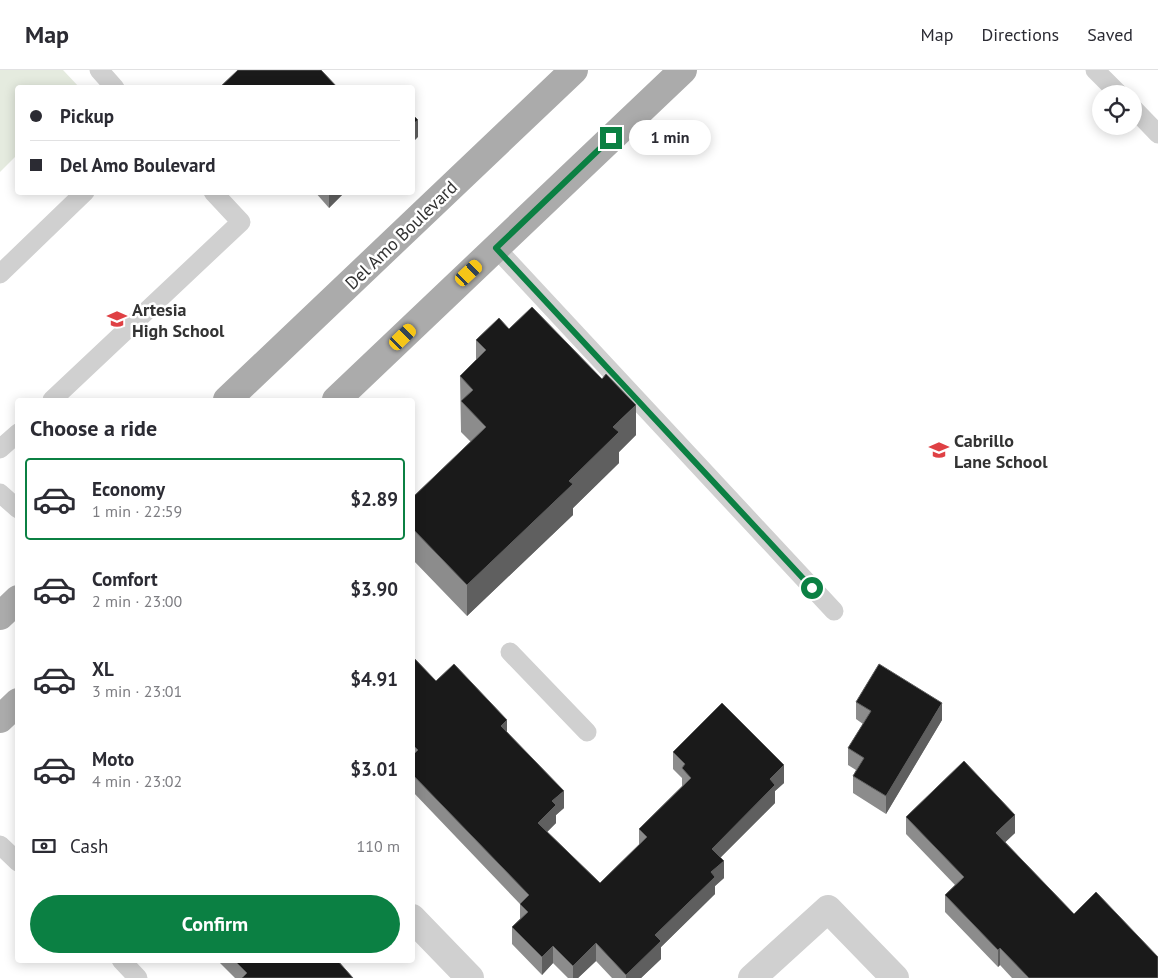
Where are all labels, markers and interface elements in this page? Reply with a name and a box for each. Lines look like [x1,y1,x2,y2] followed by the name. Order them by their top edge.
[25,19,69,50] text: Map
[921,23,953,46] text: Map
[981,23,1059,46] text: Directions
[1087,23,1133,46] text: Saved
[1092,85,1142,135] map controls
[1092,85,1142,135] button: locate
[60,104,114,128] text: Pickup
[628,120,711,156] callout: 1 min
[600,127,622,149] route end
[650,127,690,147] text: 1 min
[60,153,215,177] text: Del Amo Boulevard
[340,176,462,294] street label: Del Amo Boulevard
[452,257,485,289] car
[132,298,225,342] place label: Artesia High School
[106,308,128,330] school or university icon: Artesia High School
[386,321,419,353] car
[30,414,157,442] text: Choose a ride
[954,429,1048,473] place label: Cabrillo Lane School
[928,439,950,461] school or university icon: Cabrillo Lane School
[32,477,77,522] icon: car
[92,477,165,501] text: Economy
[350,487,398,511] text: $2.89
[92,501,182,521] text: 1 min · 22:59
[32,567,77,612] icon: car
[92,567,158,591] text: Comfort
[350,577,398,601] text: $3.90
[801,577,823,599] route start
[92,591,182,611] text: 2 min · 23:00
[32,657,77,702] icon: car
[92,657,114,681] text: XL
[350,667,398,691] text: $4.91
[92,681,182,701] text: 3 min · 23:01
[32,747,77,792] icon: car
[92,747,134,771] text: Moto
[350,757,398,781] text: $3.01
[92,771,182,791] text: 4 min · 23:02
[30,832,58,860] icon: cash
[70,834,108,858] text: Cash
[357,836,400,856] text: 110 m
[30,895,400,953] button: Confirm

